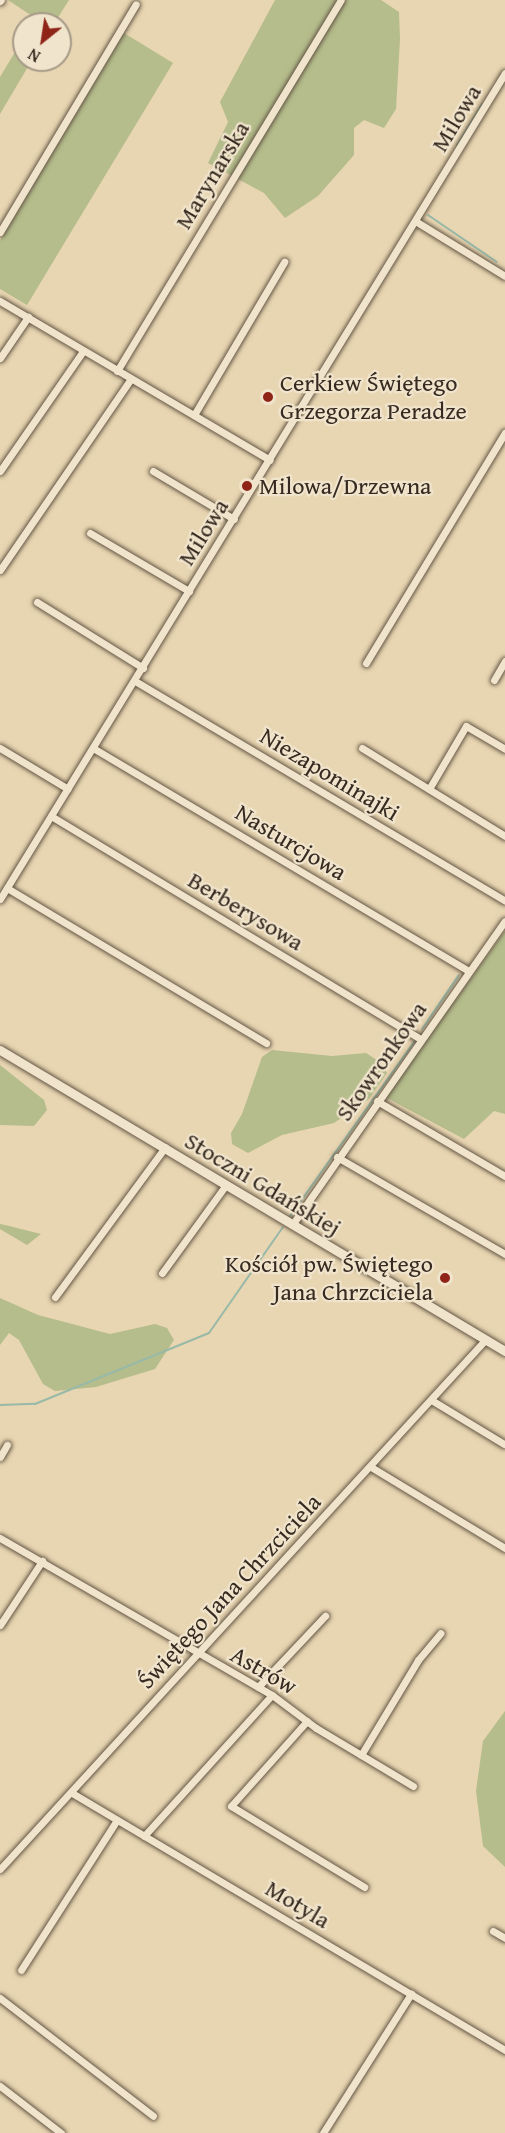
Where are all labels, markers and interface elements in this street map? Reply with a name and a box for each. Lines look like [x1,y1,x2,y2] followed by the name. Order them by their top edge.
[12,12,72,72] north arrow
[23,43,45,69] text: N
[425,79,487,157] street label: Milowa
[169,116,255,234] street label: Marynarska
[280,369,467,425] place label: Cerkiew Świętego Grzegorza Peradze
[261,390,275,404] marker: Cerkiew Świętego Grzegorza Peradze
[259,472,431,500] place label: Milowa/Drzewna
[240,479,254,493] marker: Milowa/Drzewna
[171,493,235,571] street label: Milowa
[255,721,405,827] street label: Niezapominajki
[230,798,352,886] street label: Nasturcjowa
[183,865,309,957] street label: Berberysowa
[329,996,433,1126] street label: Skowronkowa
[180,1126,346,1242] street label: Stoczni Gdańskiej
[225,1250,433,1306] place label: Kościół pw. Świętego Jana Chrzciciela
[438,1271,452,1285] marker: Kościół pw. Świętego Jana Chrzciciela
[131,1488,327,1694] street label: Świętego Jana Chrzciciela
[226,1640,302,1700] street label: Astrów
[260,1874,336,1934] street label: Motyla

